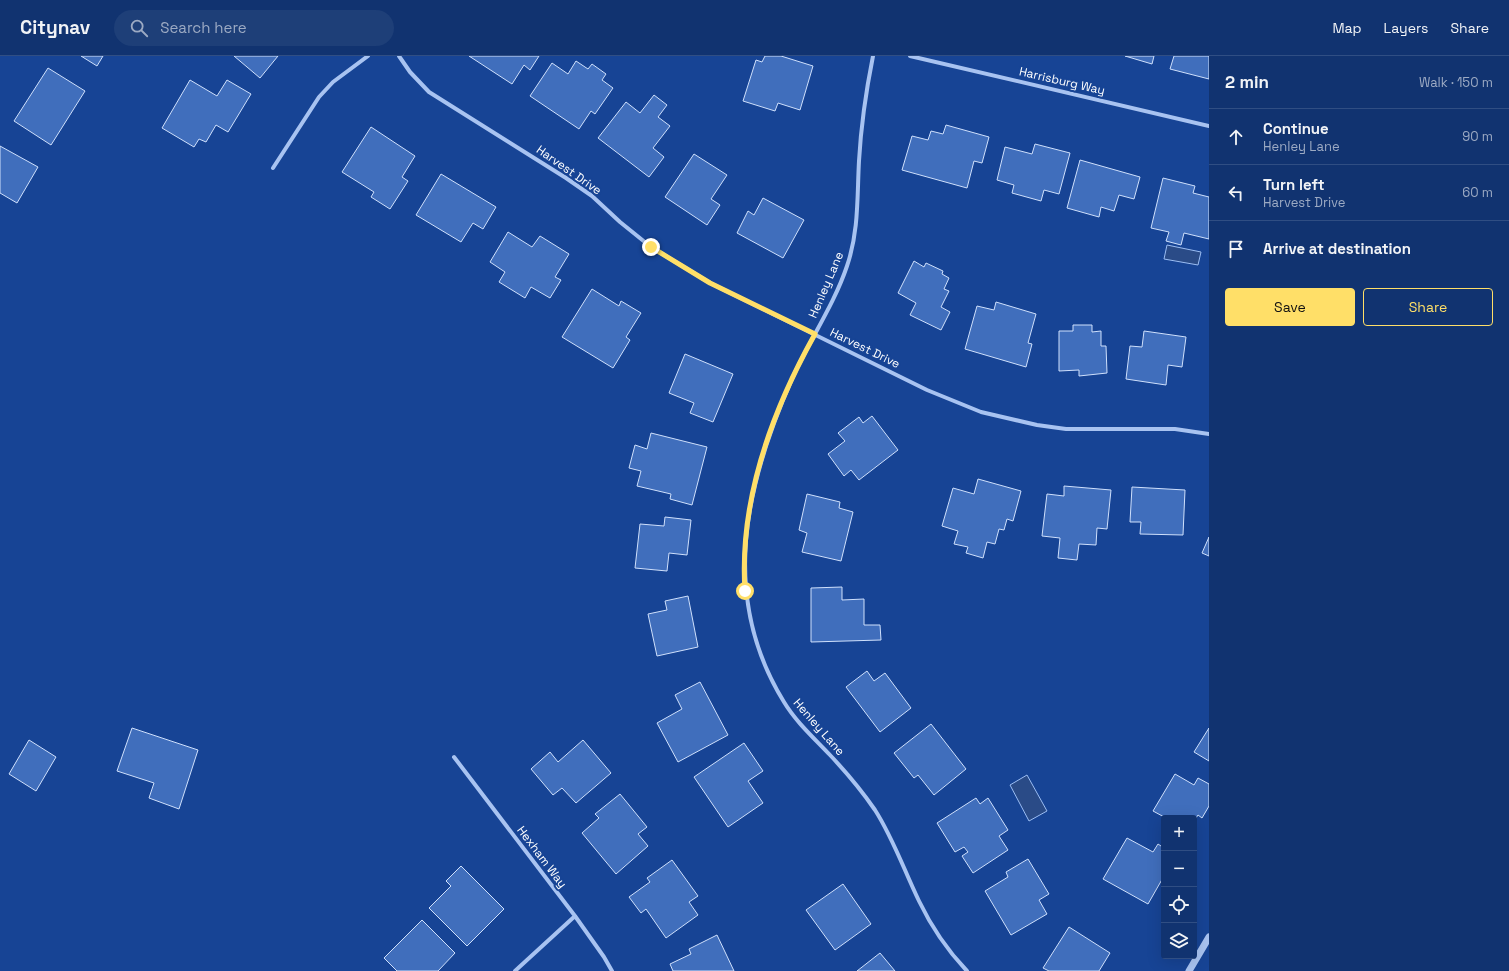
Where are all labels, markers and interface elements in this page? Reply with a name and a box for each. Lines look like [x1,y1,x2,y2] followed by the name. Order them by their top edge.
[114,10,394,46] search box
[20,15,90,40] text: Citynav
[128,17,150,39] icon: search
[160,18,247,37] text: Search here
[1332,19,1362,37] text: Map
[1384,19,1428,37] text: Layers
[1450,19,1489,37] text: Share
[1018,63,1106,99] street label: Harrisburg Way
[1225,71,1269,93] text: 2 min
[1419,74,1493,91] text: Walk · 150 m
[1263,119,1329,138] text: Continue
[1225,126,1247,148] icon: ahead
[1462,128,1493,145] text: 90 m
[1263,138,1340,155] text: Henley Lane
[533,142,605,198] street label: Harvest Drive
[1263,175,1325,194] text: Turn left
[1225,182,1247,204] icon: left
[1462,184,1493,201] text: 60 m
[1263,194,1346,211] text: Harvest Drive
[642,238,660,256] route end
[1225,238,1247,260] icon: arrive
[1263,239,1411,258] text: Arrive at destination
[805,249,847,321] street label: Henley Lane
[1225,288,1355,326] button: Save
[1363,288,1493,326] button: Share
[827,324,903,372] street label: Harvest Drive
[736,582,754,600] route start
[790,695,848,759] street label: Henley Lane
[1161,815,1197,959] map controls
[1161,815,1197,851] button: +
[513,823,571,891] street label: Hexham Way
[1161,851,1197,887] button: −
[1161,887,1197,923] button: locate
[1161,923,1197,959] button: layers

